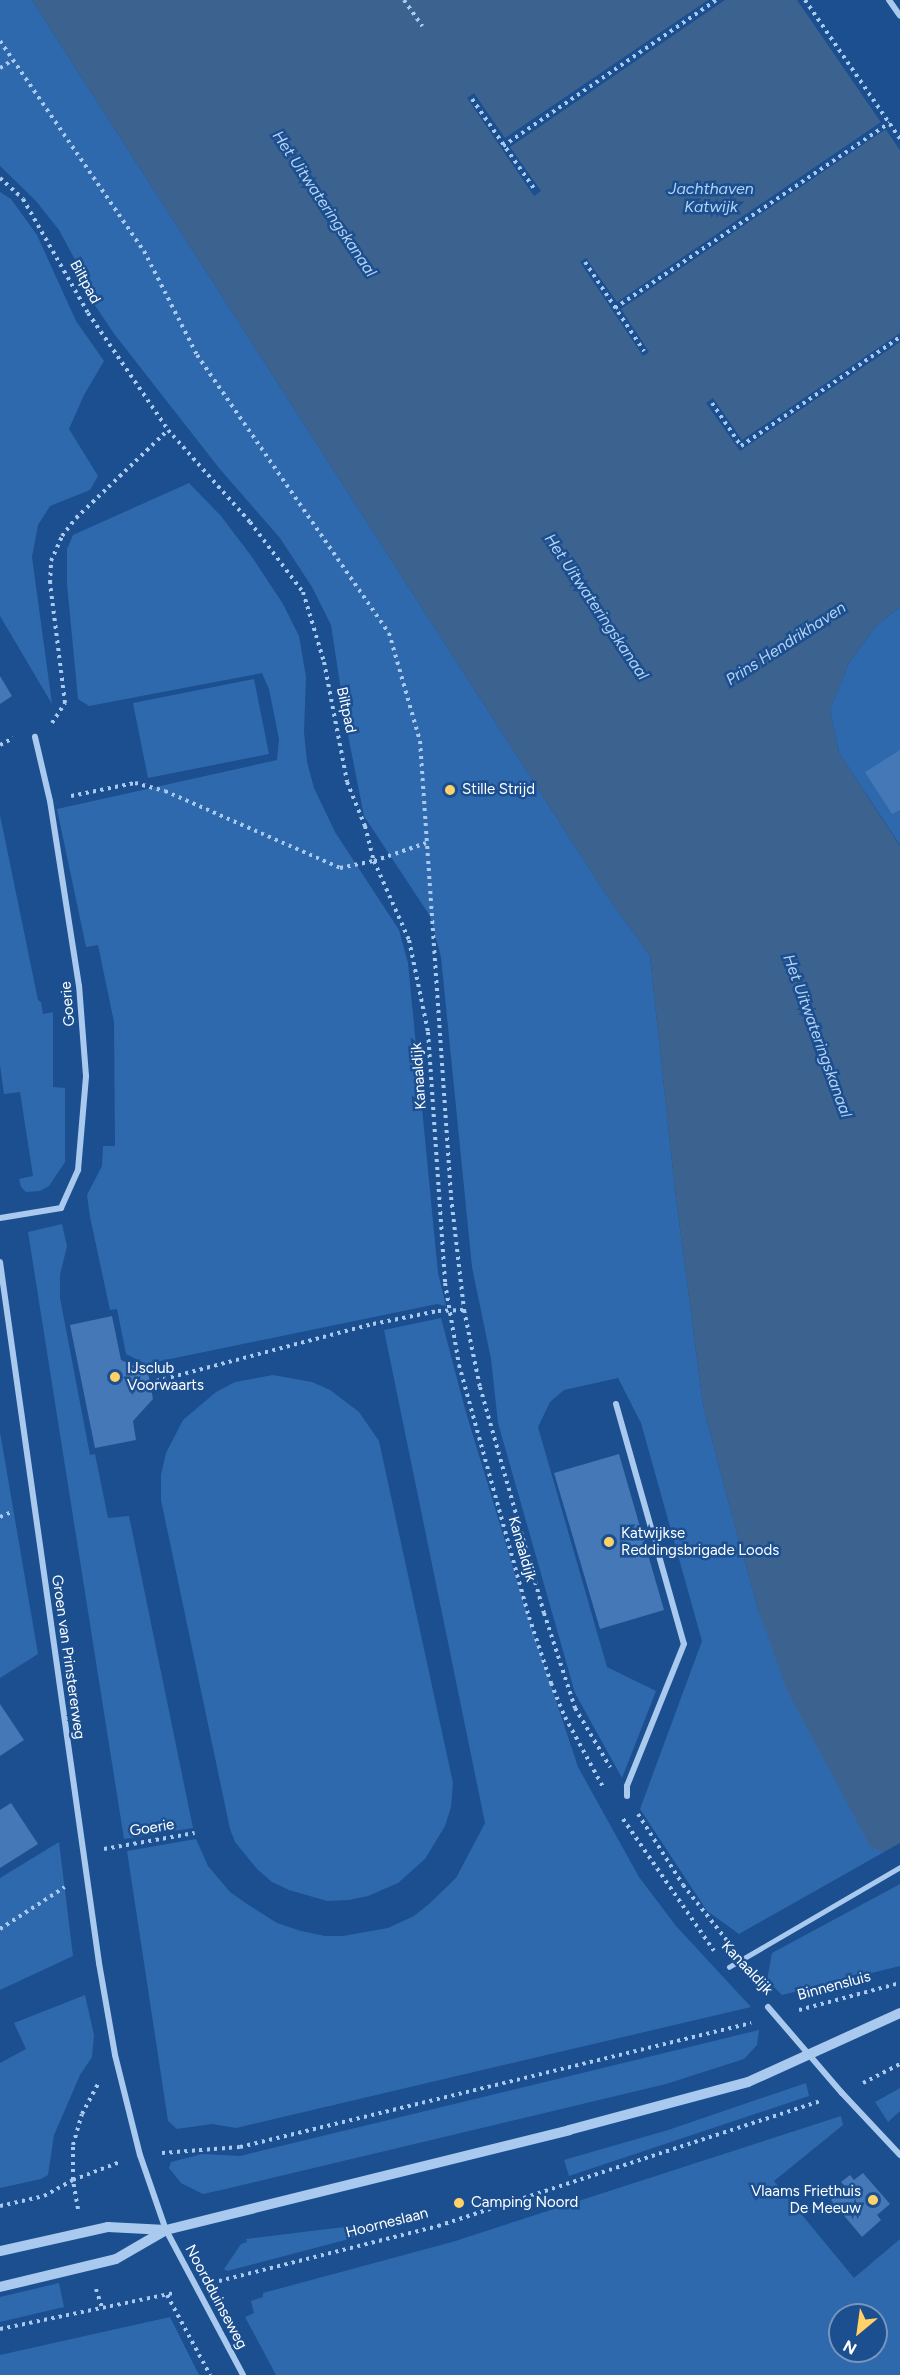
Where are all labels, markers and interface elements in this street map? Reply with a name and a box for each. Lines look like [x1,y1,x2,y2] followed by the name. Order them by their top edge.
[268,127,380,281] water label: Het Uitwateringskanaal
[668,179,754,217] water label: Jachthaven Katwijk
[66,257,104,307] street label: Biltpad
[540,530,652,684] water label: Het Uitwateringskanaal
[723,598,849,690] water label: Prins Hendrikhaven
[332,685,360,735] street label: Biltpad
[462,781,535,799] place label: Stille Strijd
[443,783,457,797] marker: Stille Strijd
[779,952,855,1120] water label: Het Uitwateringskanaal
[57,981,79,1027] street label: Goerie
[408,1042,430,1110] street label: Kanaaldijk
[127,1359,204,1394] place label: IJsclub Voorwaarts
[108,1370,122,1384] marker: IJsclub Voorwaarts
[504,1514,540,1584] street label: Kanaaldijk
[621,1524,779,1559] place label: Katwijkse Reddingsbrigade Loods
[602,1535,616,1549] marker: Katwijkse Reddingsbrigade Loods
[48,1574,88,1740] street label: Groen van Prinstererweg
[128,1816,176,1840] street label: Goerie
[717,1937,777,1999] street label: Kanaaldijk
[795,1968,873,2004] street label: Binnensluis
[751,2182,861,2217] place label: Vlaams Friethuis De Meeuw
[866,2193,880,2207] marker: Vlaams Friethuis De Meeuw
[471,2194,578,2212] place label: Camping Noord
[452,2196,466,2210] marker: Camping Noord
[344,2204,430,2242] street label: Hoorneslaan
[181,2242,251,2352] street label: Noordduinseweg
[828,2303,888,2363] north arrow
[840,2336,860,2359] text: N

